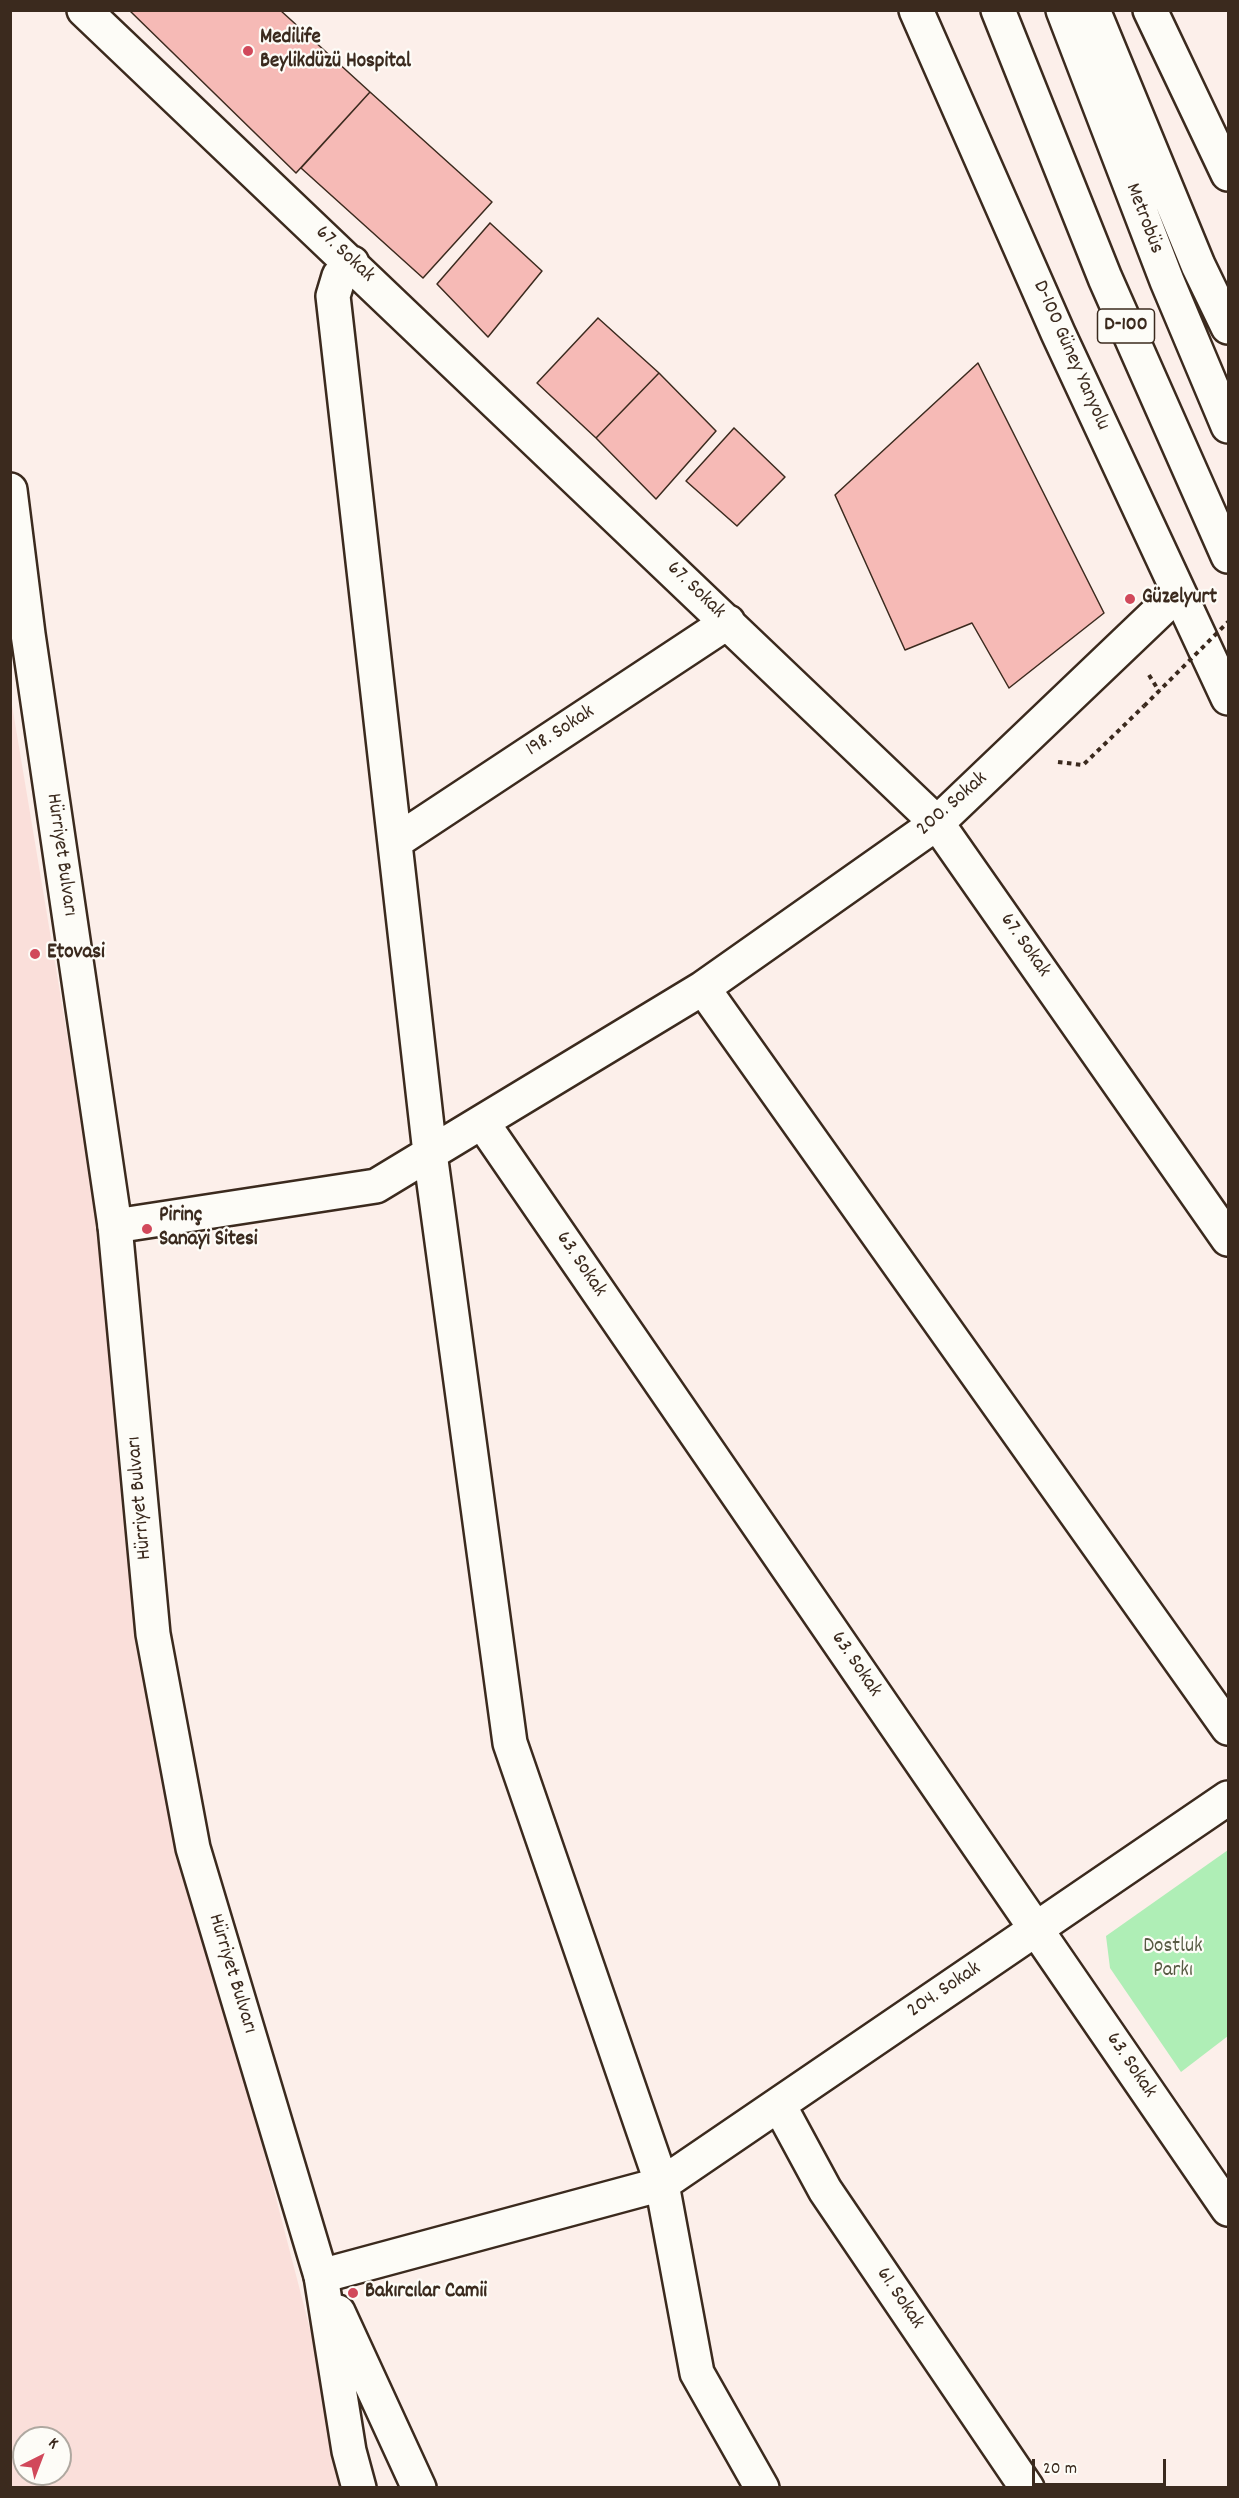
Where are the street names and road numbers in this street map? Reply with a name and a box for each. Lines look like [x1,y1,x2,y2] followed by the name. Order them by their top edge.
[1118,180,1168,258] street label: Metrobüs
[309,221,379,289] street label: 67. Sokak
[1026,277,1114,435] street label: D-100 Güney Yanyolu
[1098,309,1154,343] road number: D-100
[660,557,730,625] street label: 67. Sokak
[522,701,600,763] street label: 198. Sokak
[912,767,994,843] street label: 200. Sokak
[39,792,81,918] street label: Hürriyet Bulvarı
[993,909,1055,983] street label: 67. Sokak
[549,1227,611,1303] street label: 63. Sokak
[123,1435,159,1561] street label: Hürriyet Bulvarı
[824,1627,886,1703] street label: 63. Sokak
[201,1911,261,2037] street label: Hürriyet Bulvarı
[903,1957,987,2025] street label: 204. Sokak
[1099,2028,1161,2104] street label: 63. Sokak
[869,2263,929,2335] street label: 61. Sokak

